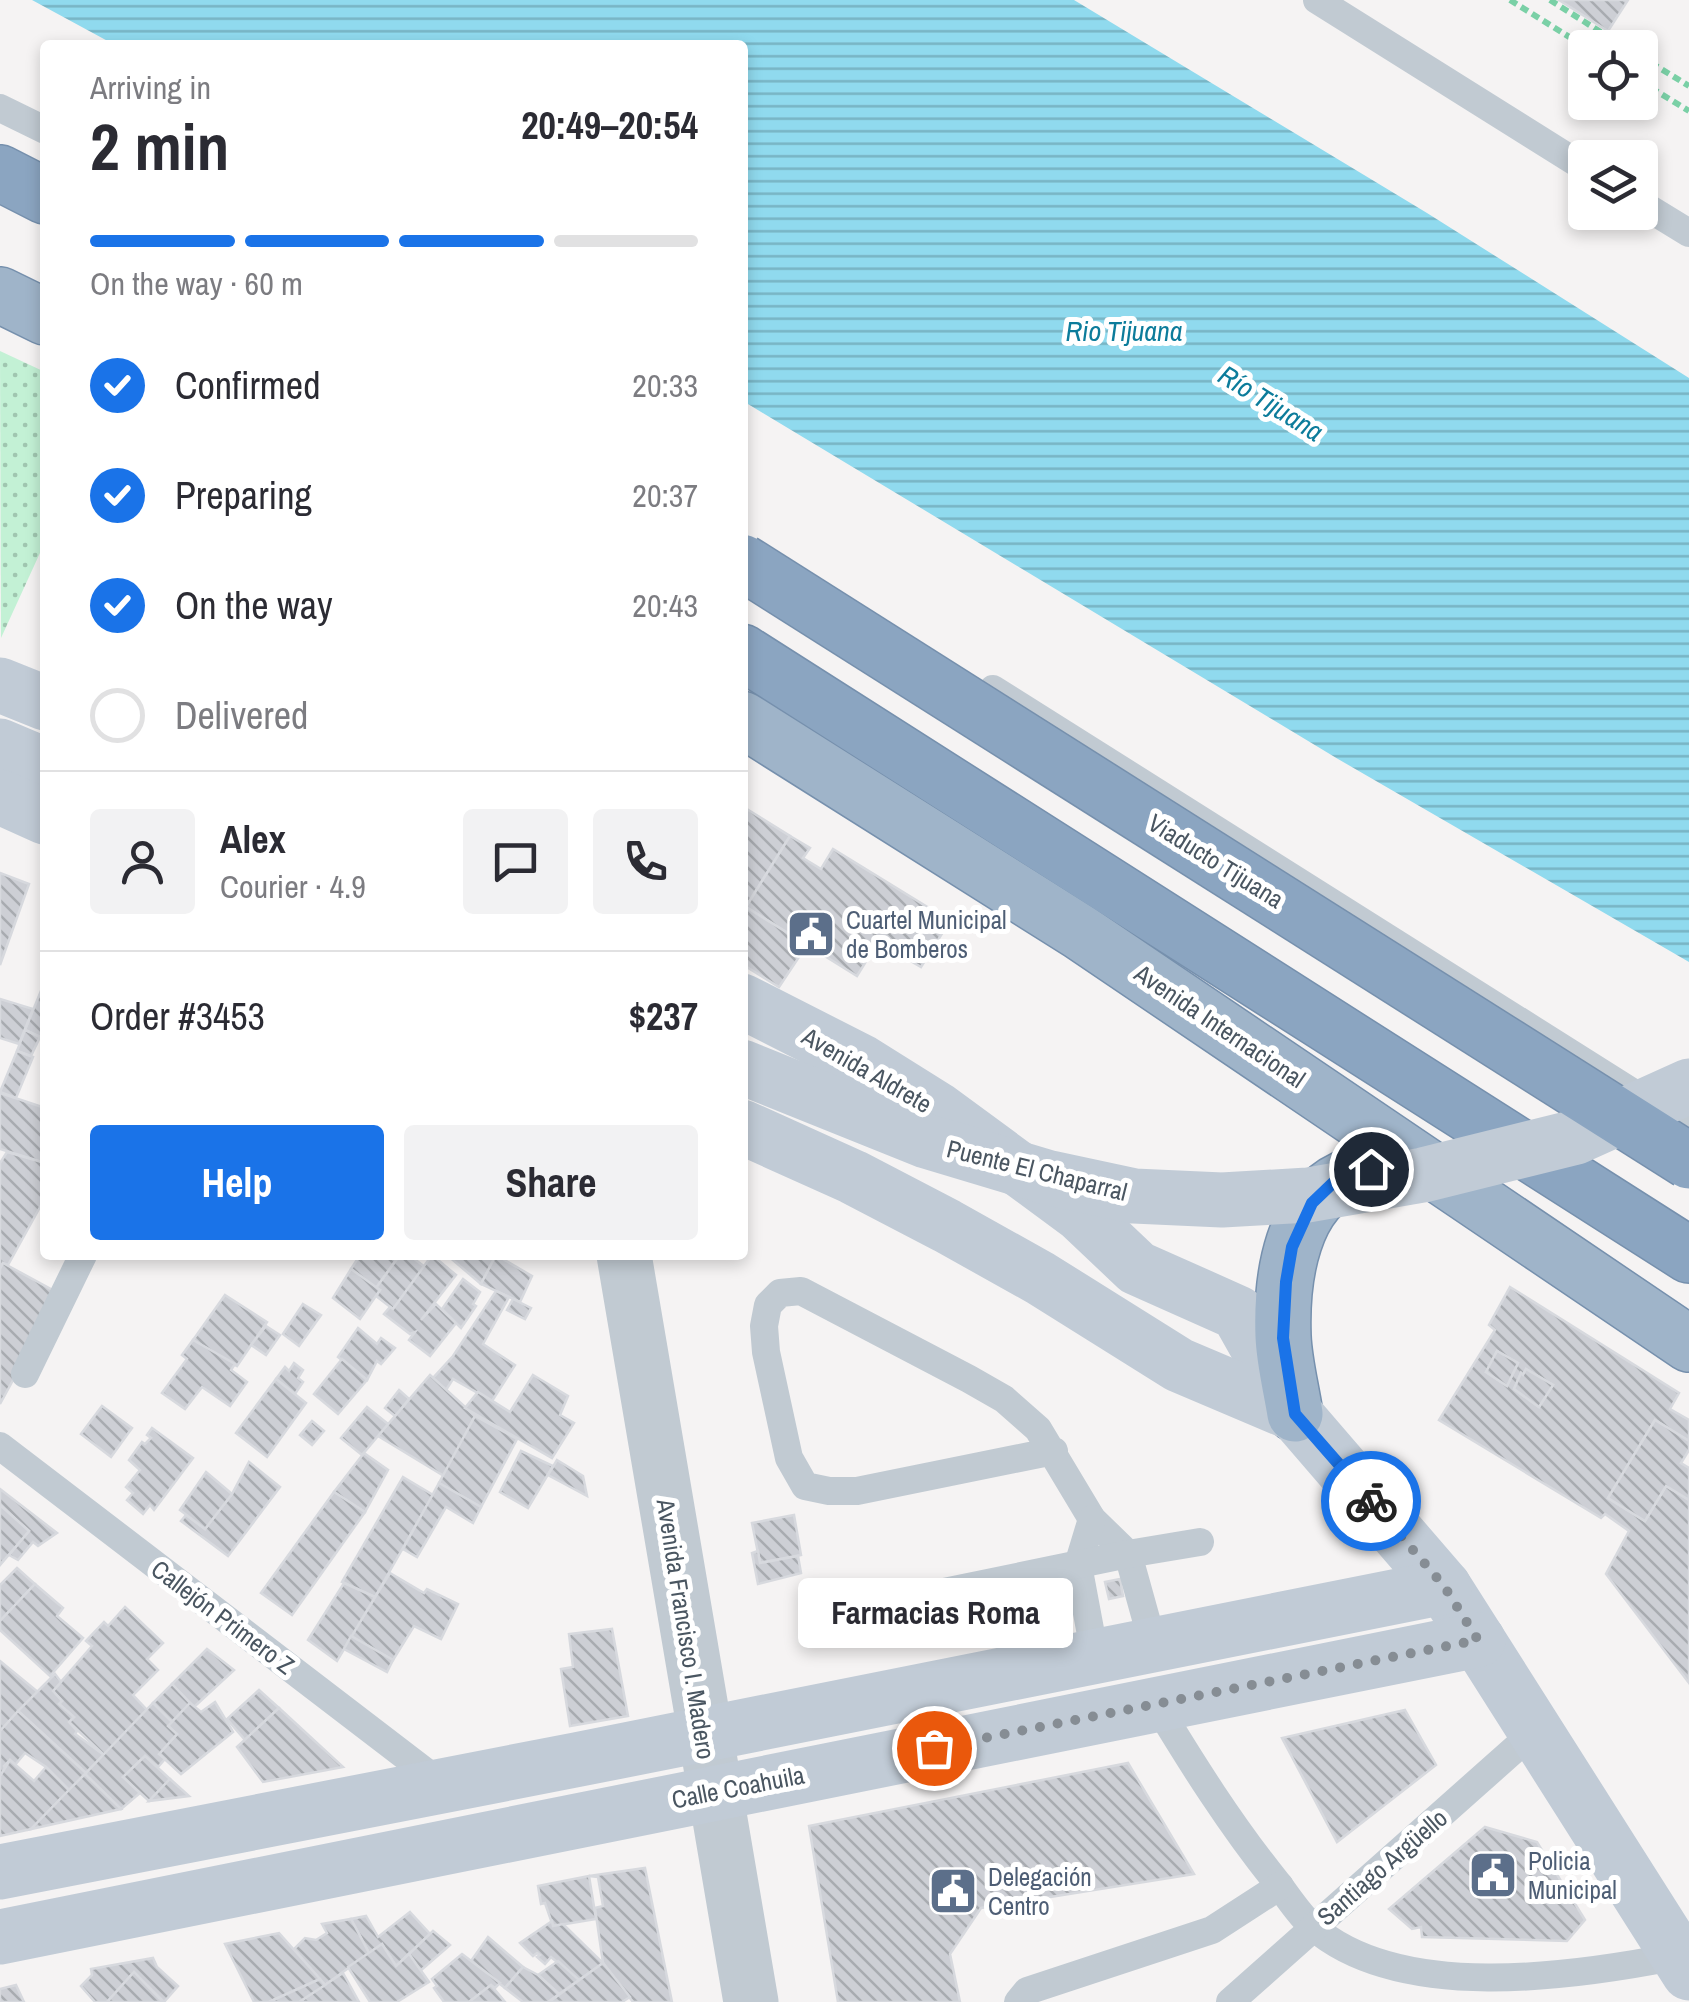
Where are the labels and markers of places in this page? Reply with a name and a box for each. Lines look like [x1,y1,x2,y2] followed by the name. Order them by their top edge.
[846,903,1007,966] place label: Cuartel Municipal de Bomberos
[785,908,837,960] public building icon: Cuartel Municipal de Bomberos
[1329,1127,1414,1212] pin
[796,1578,1072,1648] callout: Farmacias Roma
[892,1706,977,1791] pin
[1528,1844,1617,1907] place label: Policia Municipal
[1467,1849,1519,1901] public building icon: Policia Municipal
[988,1860,1092,1923] place label: Delegación Centro
[927,1865,979,1917] public building icon: Delegación Centro

